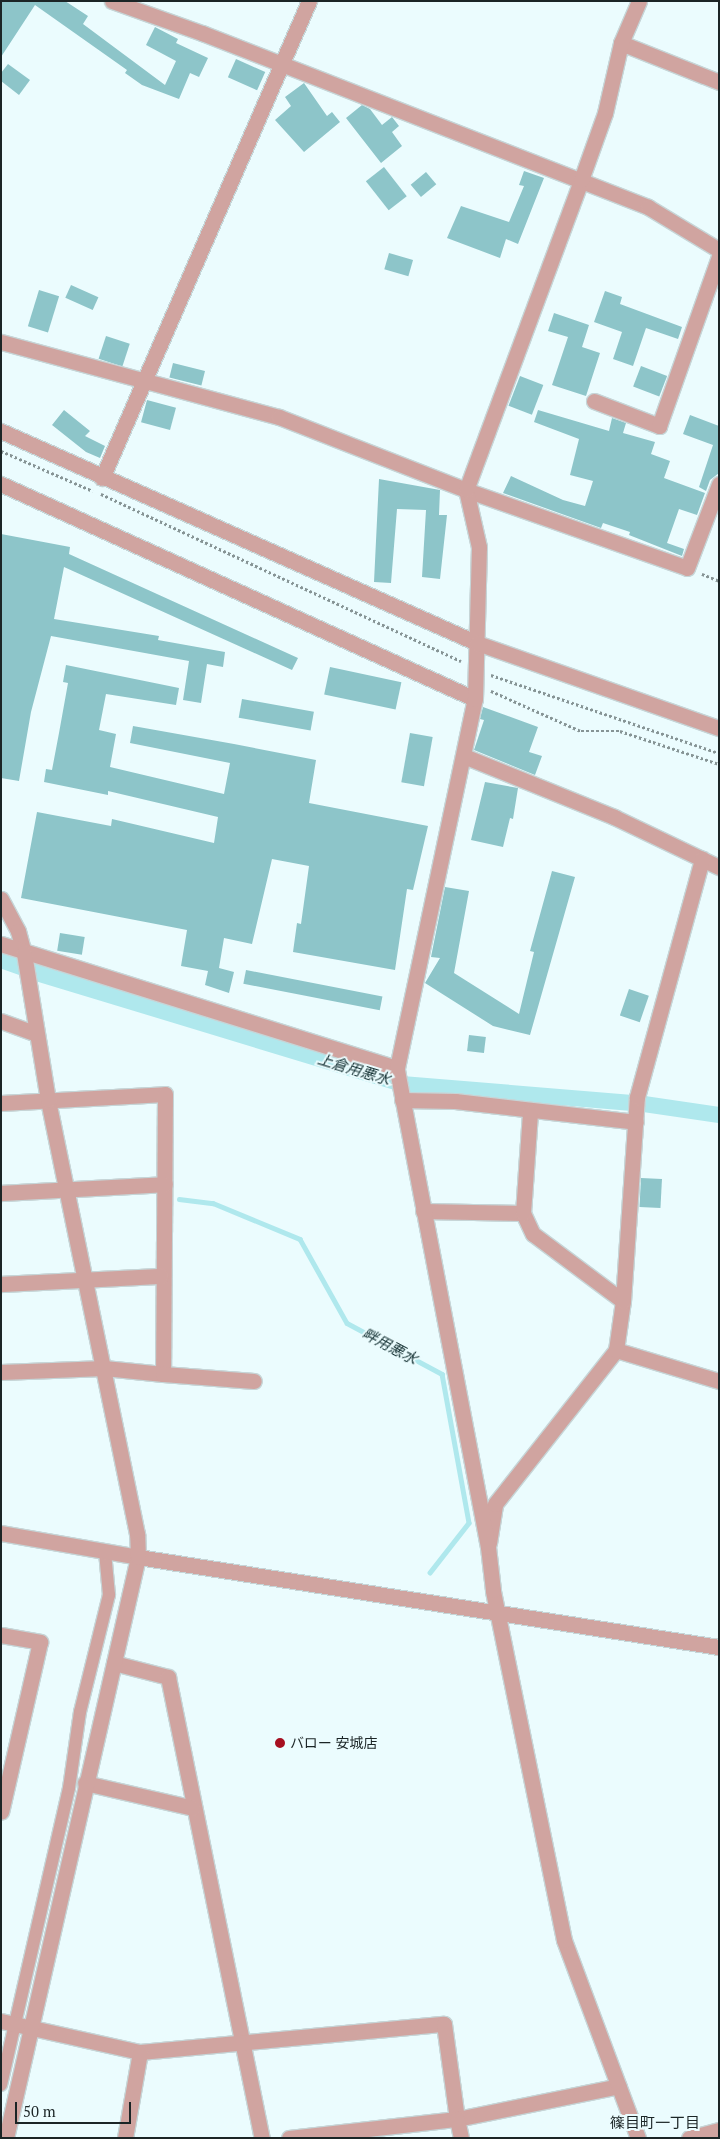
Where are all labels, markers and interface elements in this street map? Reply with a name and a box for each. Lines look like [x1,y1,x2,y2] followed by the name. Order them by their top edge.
[316,1049,392,1089] water label: 上倉用悪水
[359,1324,421,1368] water label: 畔用悪水
[290,1735,377,1751] place label: バロー 安城店
[274,1737,286,1749] marker: バロー 安城店
[18,2092,134,2124] scale bar
[23,2101,56,2121] text: 50 m
[610,2114,700,2132] district label: 篠目町一丁目

